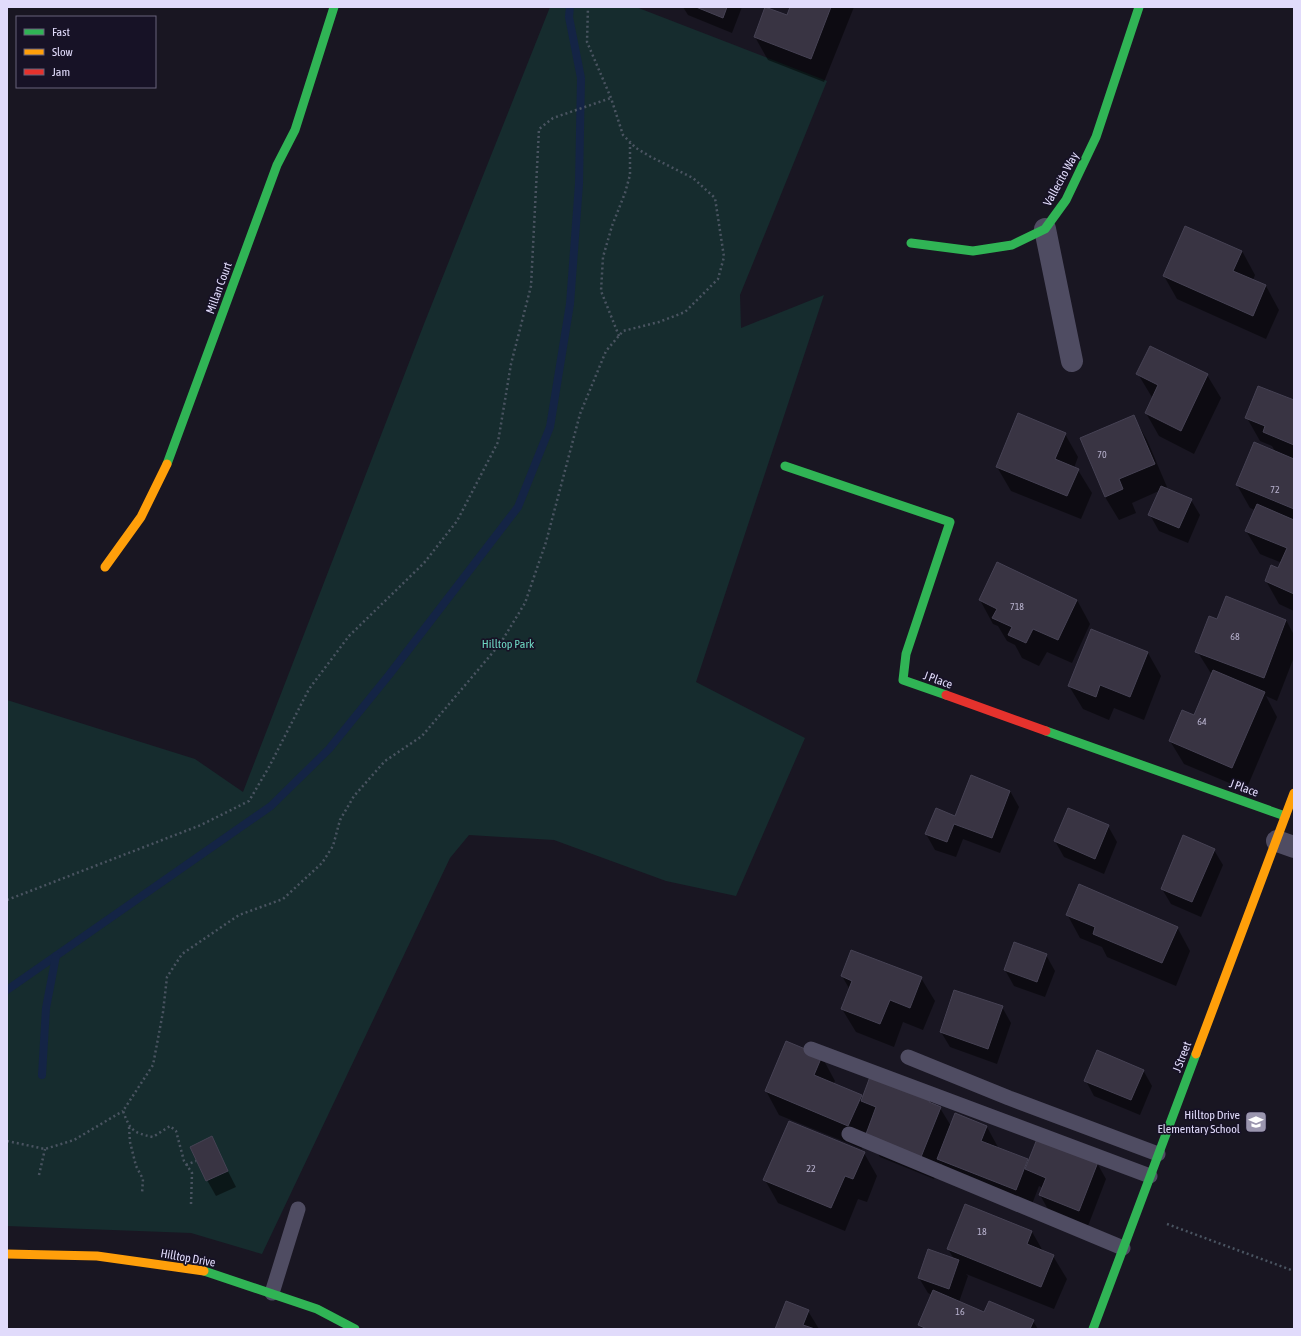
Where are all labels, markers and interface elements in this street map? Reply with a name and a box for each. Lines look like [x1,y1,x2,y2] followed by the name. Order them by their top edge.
[16,16,156,88] legend
[52,25,70,39] text: Fast
[52,45,73,59] text: Slow
[52,65,70,79] text: Jam
[1040,150,1082,208] street label: Vallecito Way
[203,260,235,316] street label: Millan Court
[1097,449,1107,460] house number: 70
[1270,484,1280,495] house number: 72
[1010,601,1024,612] house number: 718
[1230,631,1240,642] house number: 68
[482,637,535,651] park label: Hilltop Park
[922,668,954,692] street label: J Place
[1197,716,1207,727] house number: 64
[1228,776,1260,800] street label: J Place
[1170,1039,1194,1074] street label: J Street
[1158,1108,1241,1136] place label: Hilltop Drive Elementary School
[1243,1109,1269,1135] school or university icon: Hilltop Drive Elementary School
[806,1163,816,1174] house number: 22
[977,1226,987,1237] house number: 18
[159,1246,217,1270] street label: Hilltop Drive
[955,1306,965,1317] house number: 16

